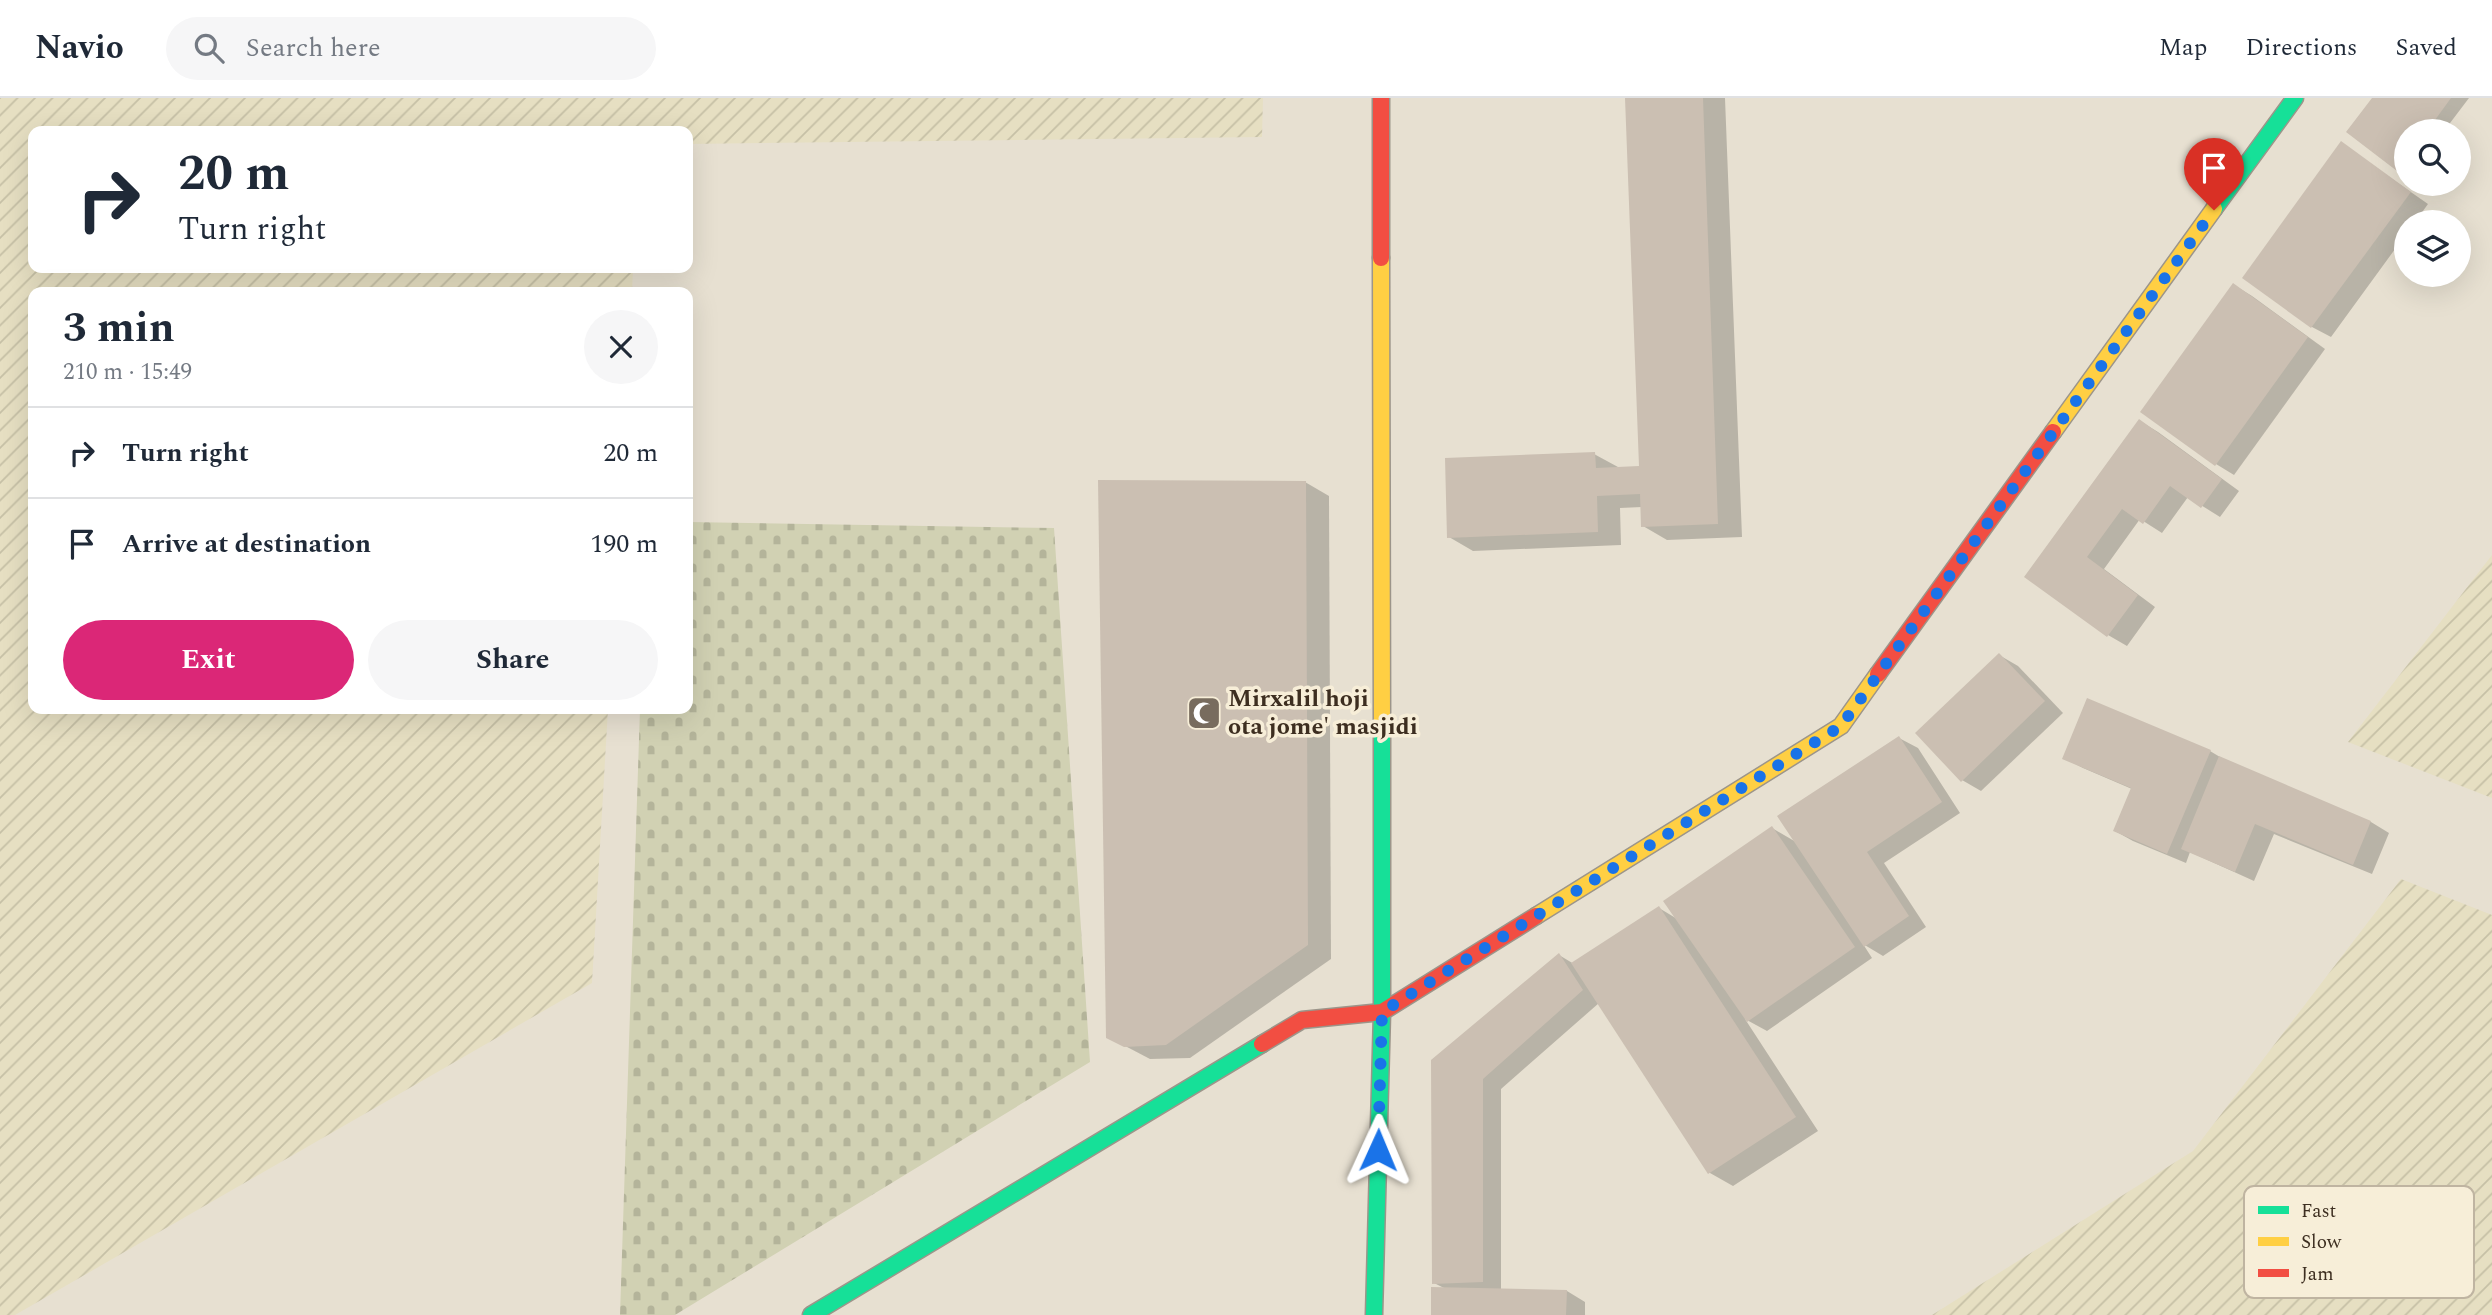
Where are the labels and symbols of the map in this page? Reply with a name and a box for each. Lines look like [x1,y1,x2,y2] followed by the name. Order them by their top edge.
[2184,138,2244,210] pin
[1228,681,1418,745] place label: Mirxalil hoji ota jome' masjidi
[1185,694,1223,732] mosque icon: Mirxalil hoji ota jome' masjidi
[1341,1113,1415,1187] position arrow
[2244,1186,2474,1298] legend
[2301,1197,2337,1226] text: Fast
[2301,1228,2342,1257] text: Slow
[2301,1260,2333,1289] text: Jam

